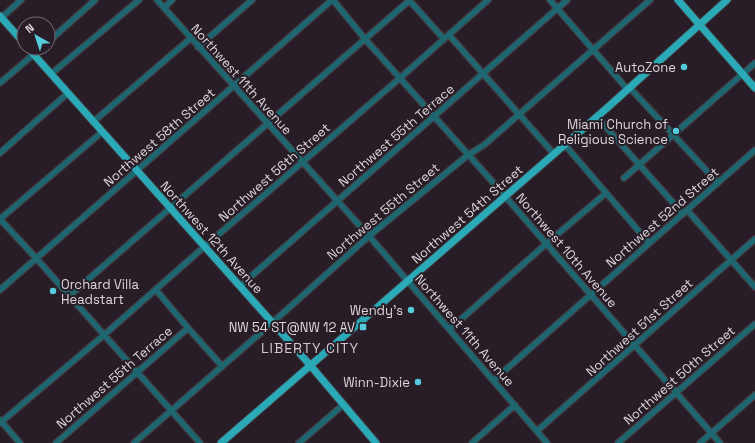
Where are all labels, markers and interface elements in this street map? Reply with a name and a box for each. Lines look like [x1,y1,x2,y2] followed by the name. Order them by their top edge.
[16,16,56,56] north arrow
[22,20,37,36] text: N
[187,20,296,138] street label: Northwest 11th Avenue
[615,59,676,76] place label: AutoZone
[679,62,689,72] marker: AutoZone
[335,80,458,190] street label: Northwest 55th Terrace
[100,84,219,190] street label: Northwest 58th Street
[558,116,668,148] place label: Miami Church of Religious Science
[215,119,334,225] street label: Northwest 56th Street
[671,126,681,136] marker: Miami Church of Religious Science
[323,159,443,264] street label: Northwest 55th Street
[408,161,527,268] street label: Northwest 54th Street
[602,164,722,271] street label: Northwest 52nd Street
[157,177,267,297] street label: Northwest 12th Avenue
[512,190,621,311] street label: Northwest 10th Avenue
[411,271,518,390] street label: Northwest 11th Avenue
[582,275,696,380] street label: Northwest 51st Street
[61,276,139,308] place label: Orchard Villa Headstart
[48,286,58,296] marker: Orchard Villa Headstart
[350,302,403,319] place label: Wendy's
[406,305,416,315] marker: Wendy's
[229,319,355,336] place label: NW 54 ST@NW 12 AV
[53,322,176,432] street label: Northwest 55th Terrace
[358,322,368,332] marker: NW 54 ST@NW 12 AV
[620,322,739,429] street label: Northwest 50th Street
[261,339,359,357] district label: LIBERTY CITY
[343,374,410,391] place label: Winn-Dixie
[413,377,423,387] marker: Winn-Dixie

